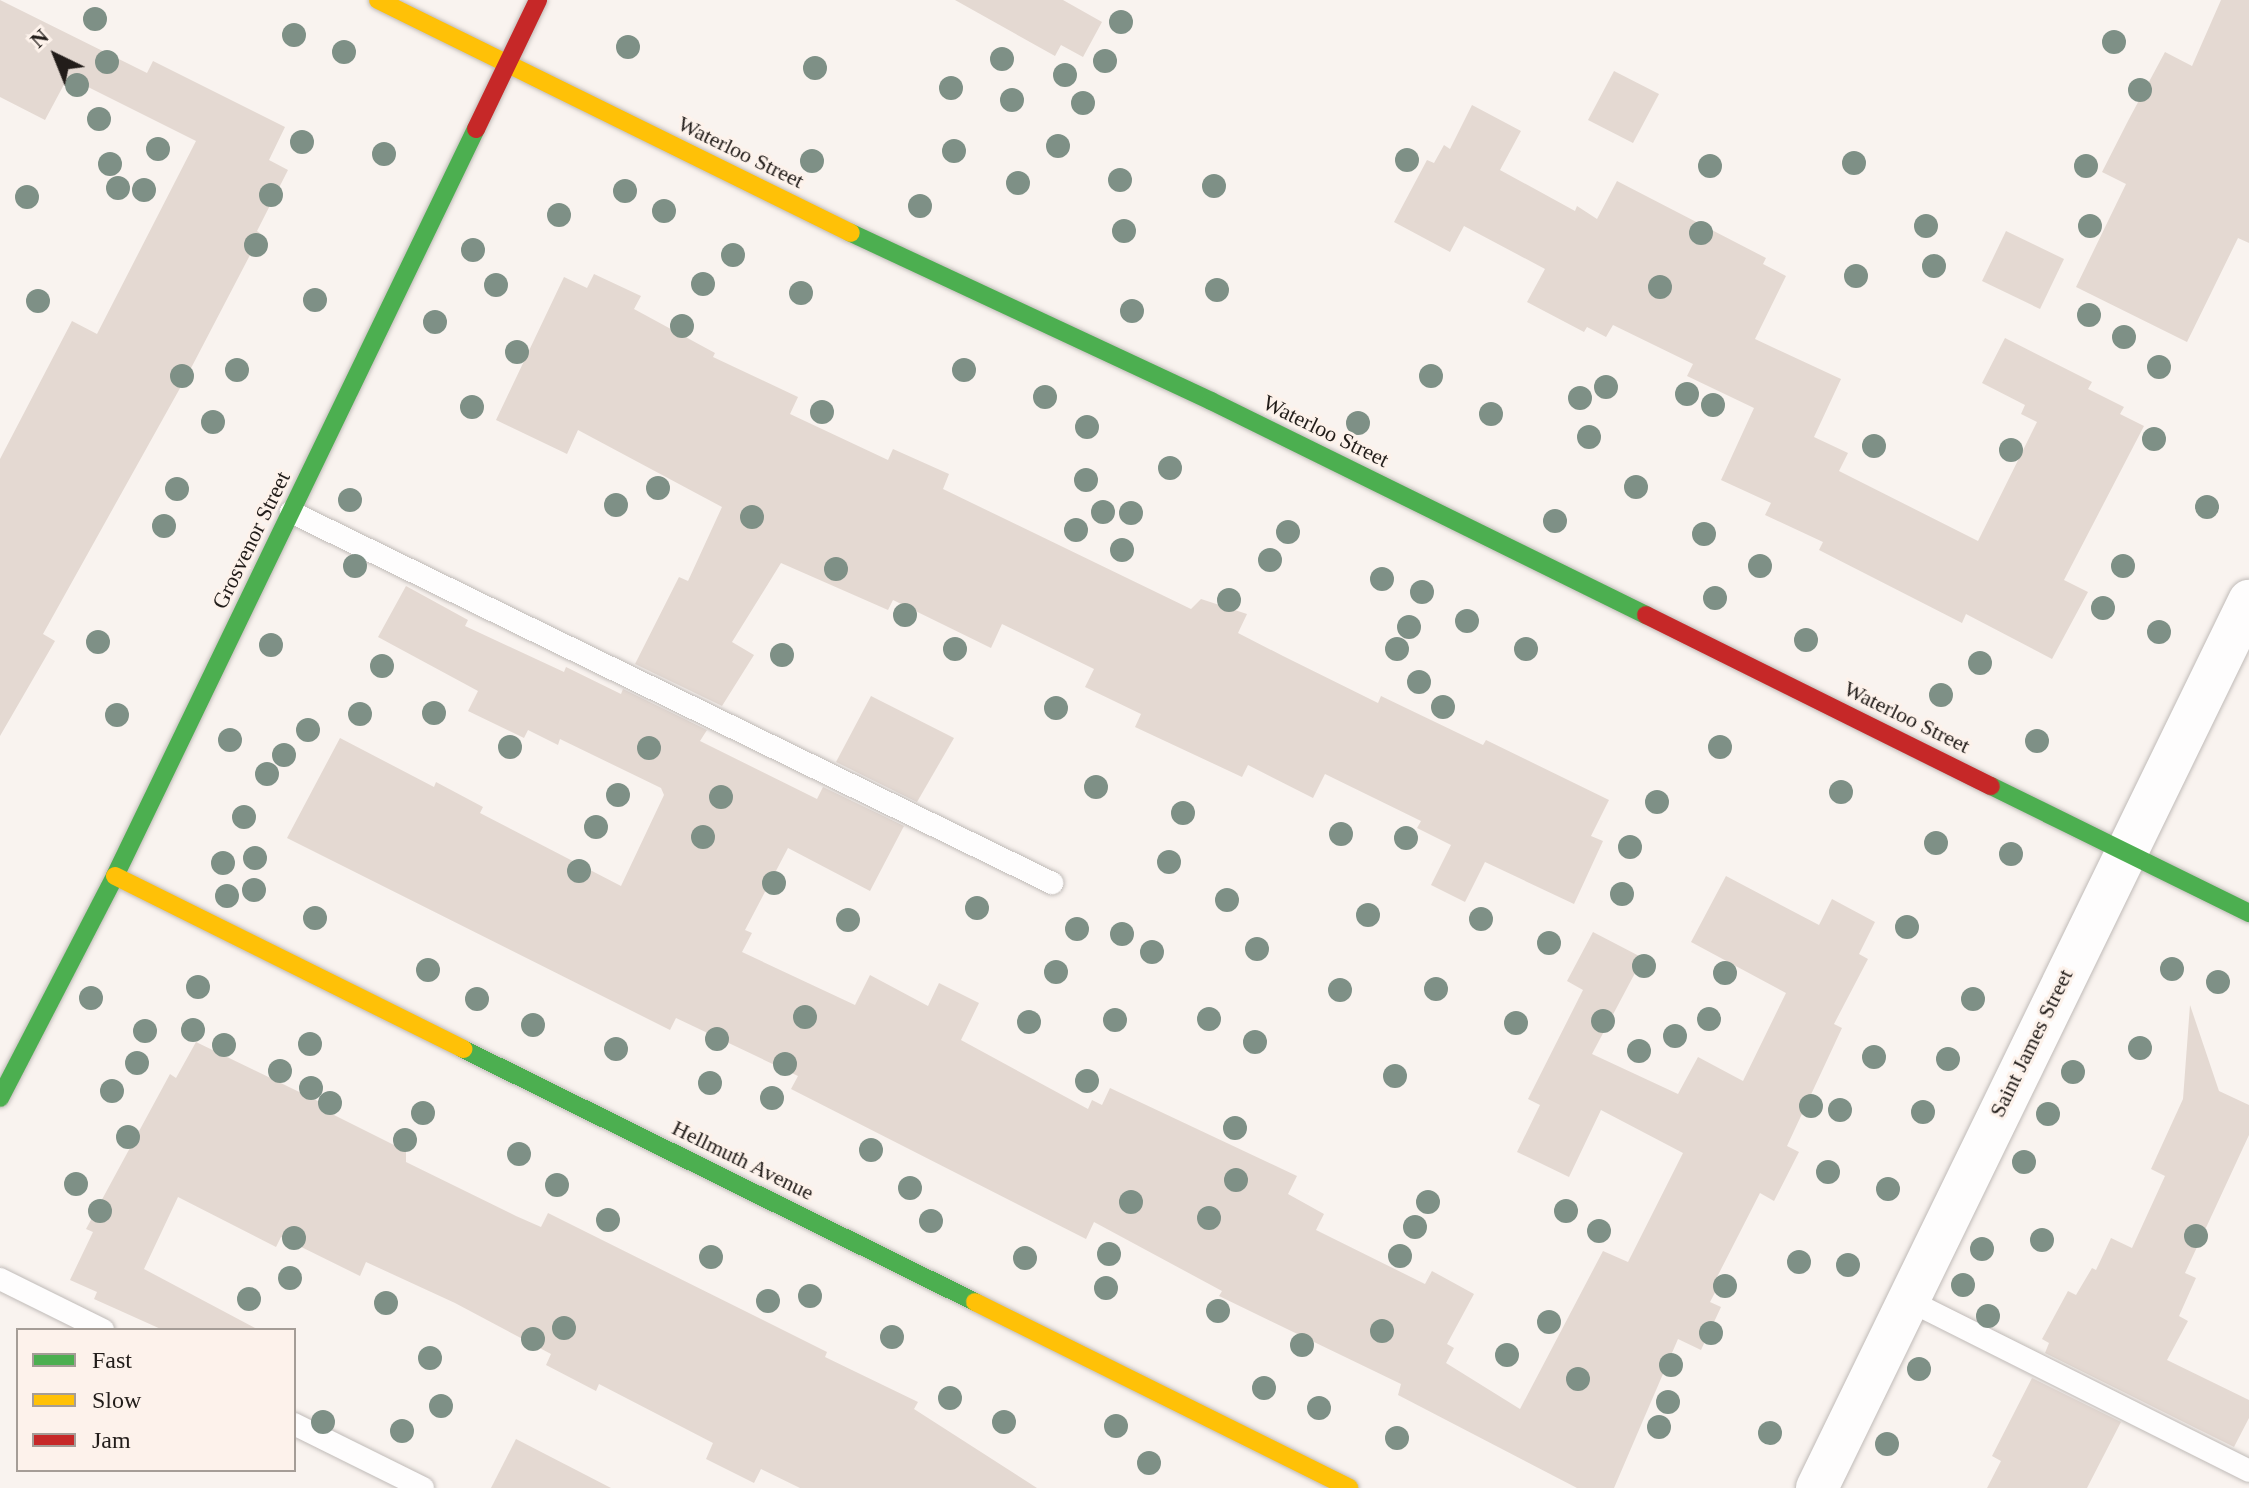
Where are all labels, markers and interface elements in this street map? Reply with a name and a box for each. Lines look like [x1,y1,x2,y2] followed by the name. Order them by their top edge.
[16,16,96,96] north arrow
[25,24,54,53] text: N
[674,110,808,194] street label: Waterloo Street
[1259,389,1393,473] street label: Waterloo Street
[206,467,296,613] street label: Grosvenor Street
[1840,675,1974,759] street label: Waterloo Street
[1984,965,2078,1121] street label: Saint James Street
[667,1114,819,1206] street label: Hellmuth Avenue
[16,1328,296,1472] legend
[92,1347,132,1373] text: Fast
[92,1387,141,1413] text: Slow
[92,1427,131,1453] text: Jam

